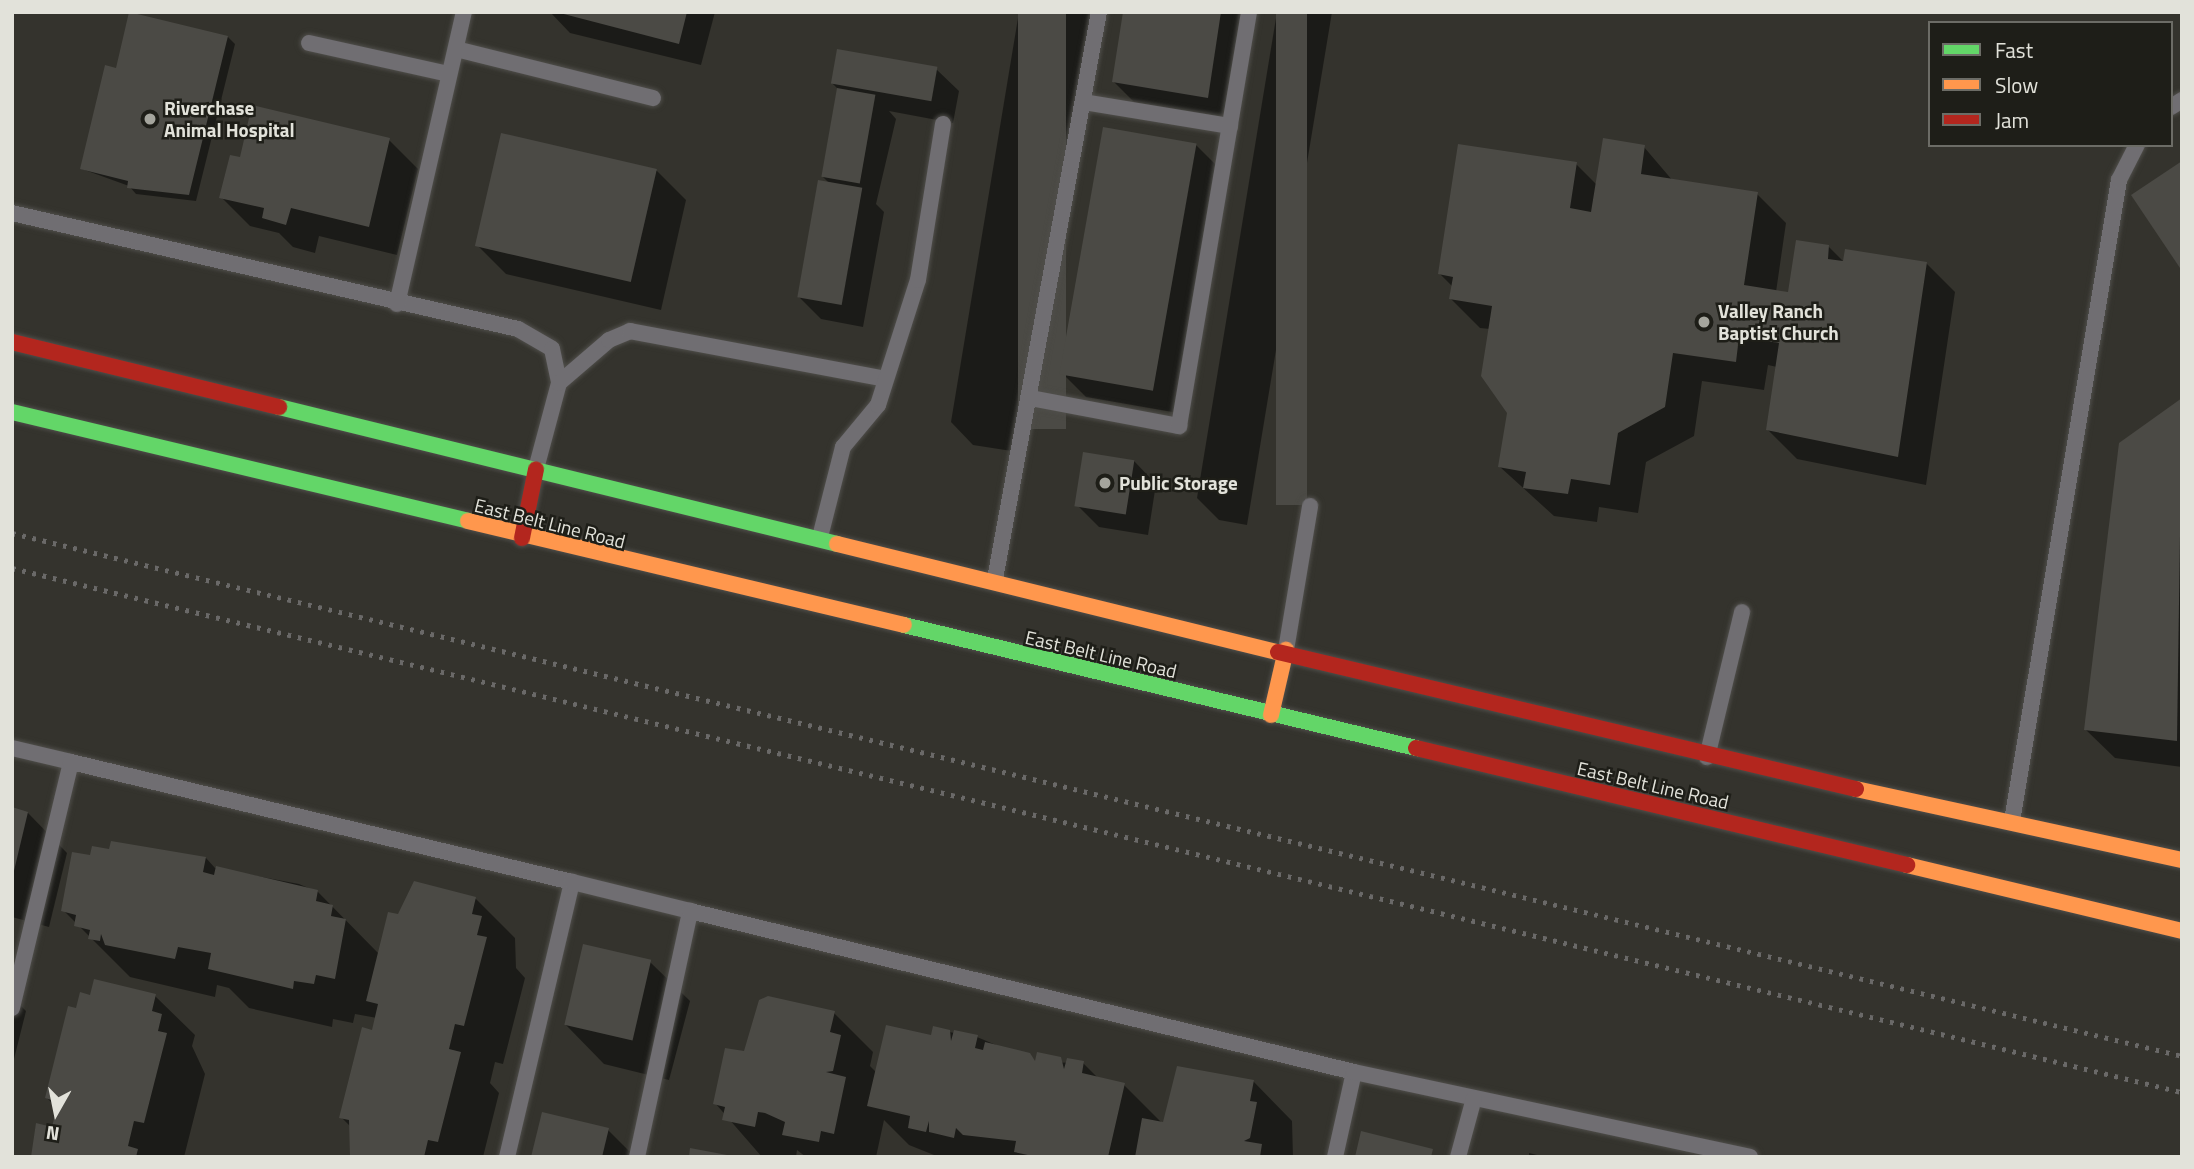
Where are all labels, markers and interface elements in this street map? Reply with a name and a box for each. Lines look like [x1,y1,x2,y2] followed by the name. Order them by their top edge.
[1928,21,2173,147] legend
[1995,34,2033,66] text: Fast
[1995,69,2038,101] text: Slow
[164,97,295,141] place label: Riverchase Animal Hospital
[1995,104,2029,136] text: Jam
[142,111,158,127] marker: Riverchase Animal Hospital
[1718,300,1839,344] place label: Valley Ranch Baptist Church
[1696,314,1712,330] marker: Valley Ranch Baptist Church
[1119,472,1238,494] place label: Public Storage
[1097,475,1113,491] marker: Public Storage
[472,493,628,553] street label: East Belt Line Road
[1023,626,1179,682] street label: East Belt Line Road
[1575,757,1731,813] street label: East Belt Line Road
[21,1078,91,1148] north arrow
[44,1119,61,1150] text: N

